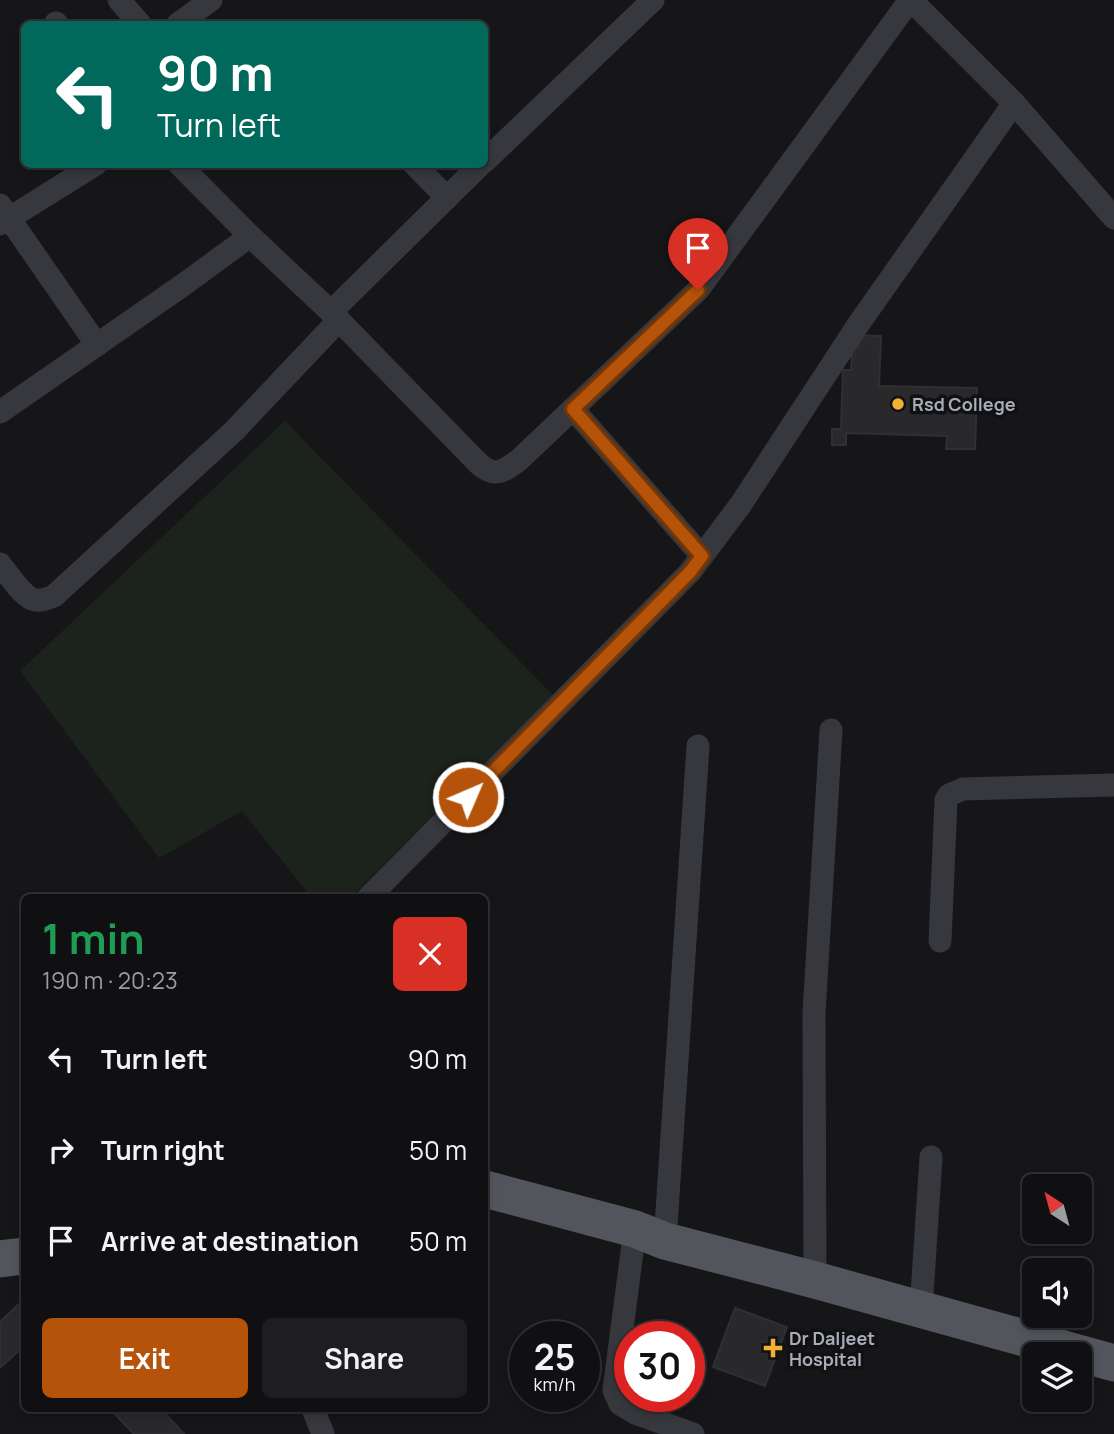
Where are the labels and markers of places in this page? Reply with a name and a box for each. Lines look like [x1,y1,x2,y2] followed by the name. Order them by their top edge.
[668,218,728,290] pin
[912,392,1016,416] place label: Rsd College
[890,396,906,412] marker: Rsd College
[789,1326,875,1371] place label: Dr Daljeet Hospital
[763,1338,783,1358] marker: Dr Daljeet Hospital

